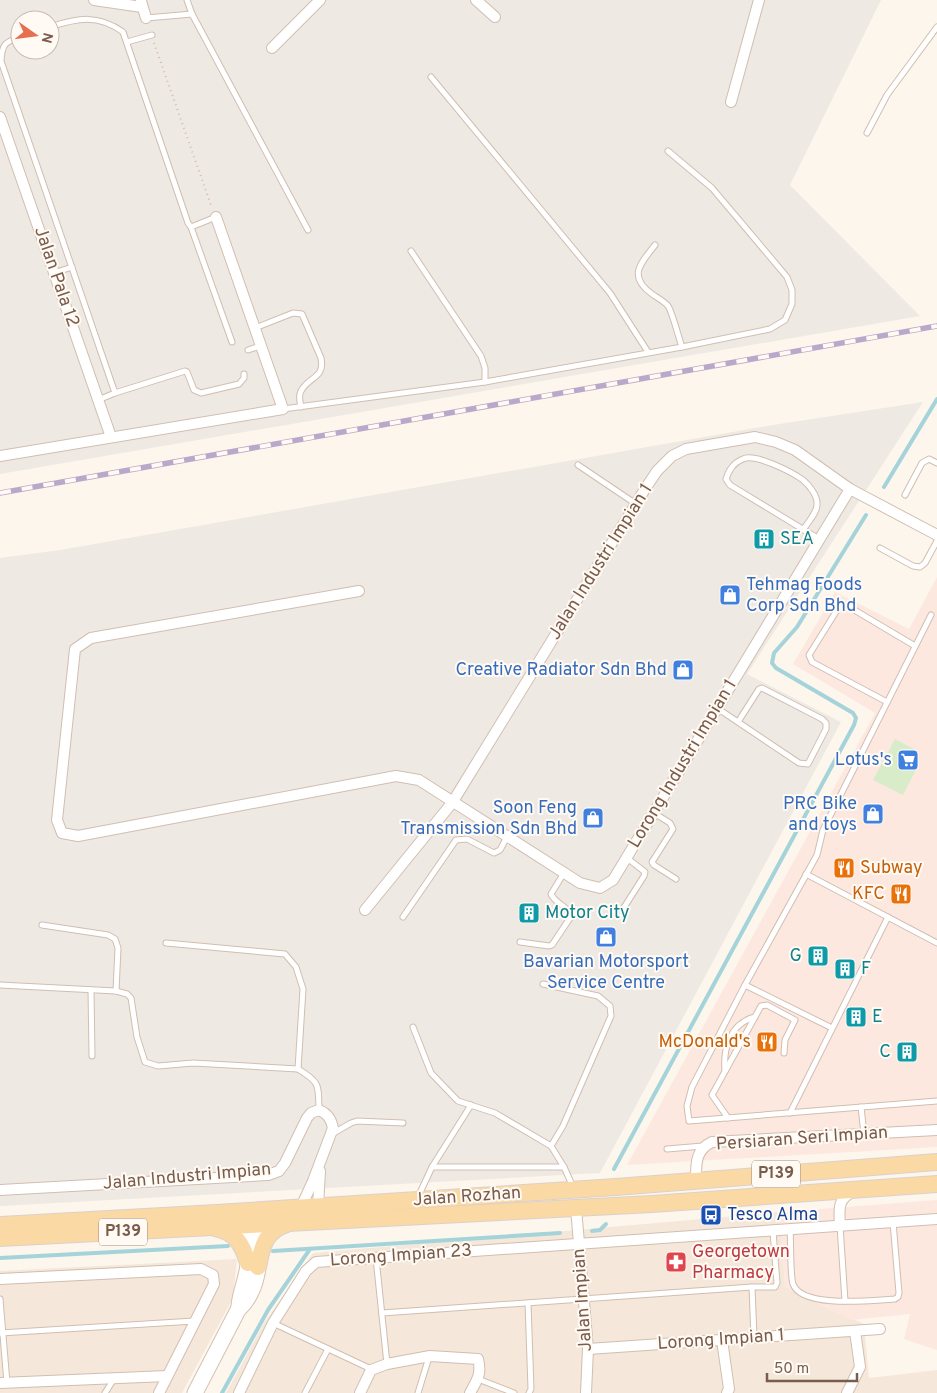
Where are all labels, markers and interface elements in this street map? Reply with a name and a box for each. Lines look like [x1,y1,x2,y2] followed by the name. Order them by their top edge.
[10,10,60,60] north arrow
[37,31,56,45] text: N
[28,224,84,330] street label: Jalan Pala 12
[544,480,658,644] street label: Jalan Industri Impian 1
[752,527,776,551] building icon: SEA
[780,528,814,551] place label: SEA
[746,574,862,618] place label: Tehmag Foods Corp Sdn Bhd
[718,583,742,607] shop icon: Tehmag Foods Corp Sdn Bhd
[671,658,695,682] shop icon: Creative Radiator Sdn Bhd
[455,659,667,682] place label: Creative Radiator Sdn Bhd
[623,675,743,853] street label: Lorong Industri Impian 1
[896,748,920,772] supermarket icon: Lotus's
[835,749,892,772] place label: Lotus's
[783,793,857,837] place label: PRC Bike and toys
[400,797,577,841] place label: Soon Feng Transmission Sdn Bhd
[861,802,885,826] shop icon: PRC Bike and toys
[581,806,605,830] shop icon: Soon Feng Transmission Sdn Bhd
[832,856,856,880] restaurant icon: Subway
[860,857,923,880] place label: Subway
[889,882,913,906] restaurant icon: KFC
[852,883,885,906] place label: KFC
[517,901,541,925] building icon: Motor City
[545,902,629,925] place label: Motor City
[594,925,618,949] shop icon: Bavarian Motorsport Service Centre
[806,944,830,968] building icon: G
[790,945,802,968] place label: G
[523,951,689,995] place label: Bavarian Motorsport Service Centre
[833,957,857,981] building icon: F
[861,958,871,981] place label: F
[844,1005,868,1029] building icon: E
[872,1006,883,1029] place label: E
[755,1030,779,1054] restaurant icon: McDonald's
[659,1031,751,1054] place label: McDonald's
[895,1040,919,1064] building icon: C
[879,1041,891,1064] place label: C
[715,1122,889,1156] street label: Persiaran Seri Impian
[102,1158,272,1196] street label: Jalan Industri Impian
[752,1160,800,1188] road number: P139
[412,1182,522,1212] street label: Jalan Rozhan
[699,1203,723,1227] bus stop icon: Tesco Alma
[727,1204,818,1227] place label: Tesco Alma
[99,1218,147,1246] road number: P139
[329,1240,473,1272] street label: Lorong Impian 23
[692,1241,790,1285] place label: Georgetown Pharmacy
[568,1248,598,1352] street label: Jalan Impian
[664,1250,688,1274] pharmacy icon: Georgetown Pharmacy
[657,1324,785,1356] street label: Lorong Impian 1
[767,1350,857,1382] scale bar
[774,1360,809,1379] text: 50 m

